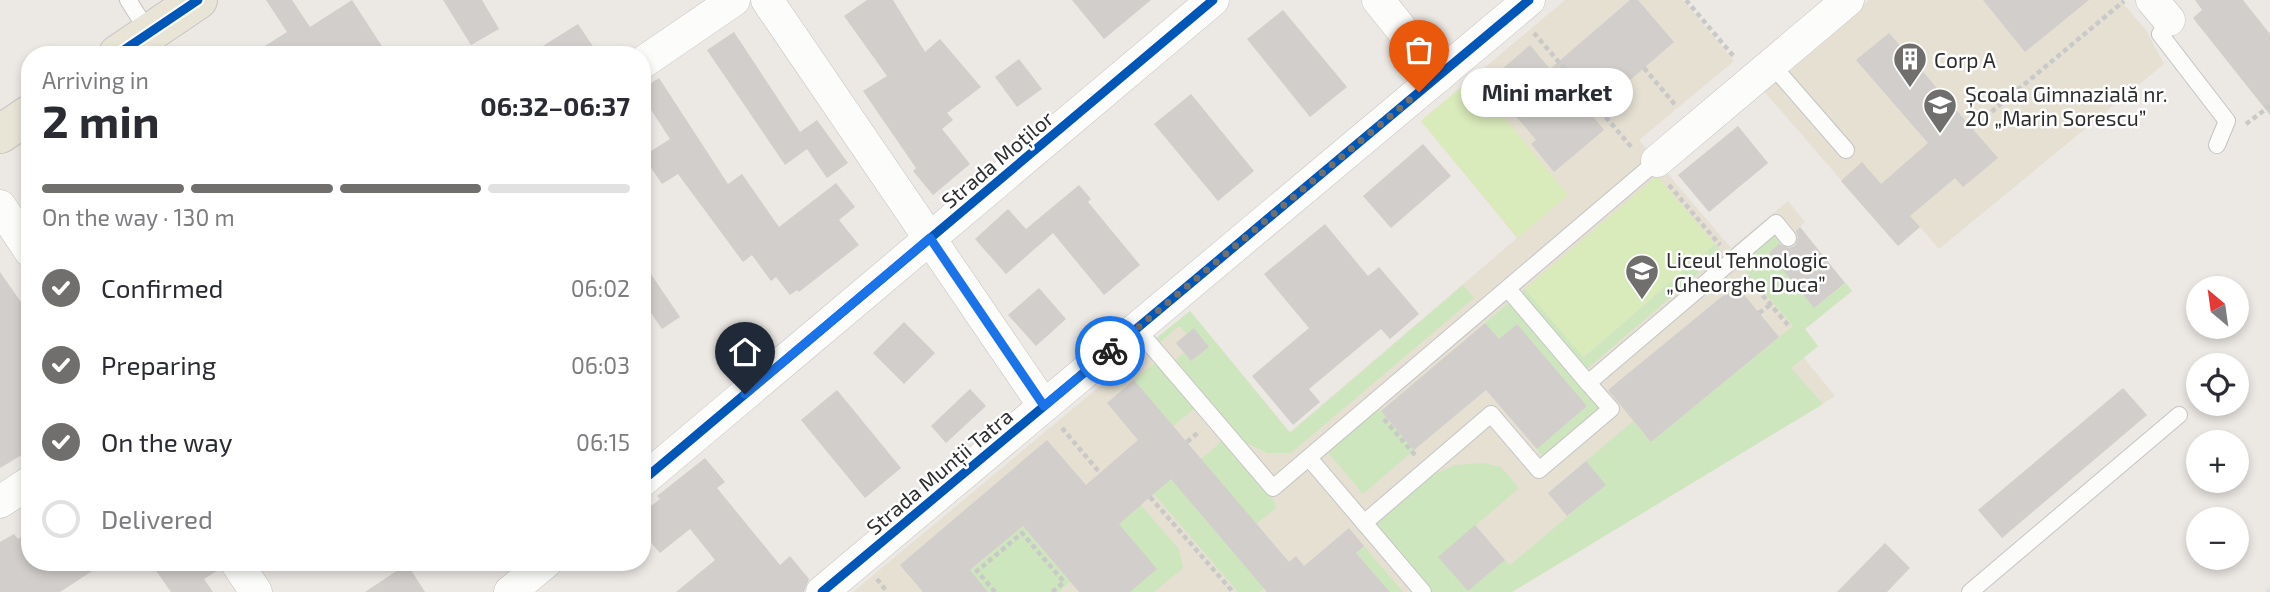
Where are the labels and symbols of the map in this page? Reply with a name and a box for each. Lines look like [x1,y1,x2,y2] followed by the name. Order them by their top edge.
[1389,20,1449,92] pin
[1891,40,1929,89] building icon: Corp A
[1934,47,1996,72] place label: Corp A
[1461,68,1632,116] callout: Mini market
[1965,81,2168,130] place label: Școala Gimnazială nr. 20 „Marin Sorescu”
[1921,86,1959,135] school or university icon: Școala Gimnazială nr. 20 „Marin Sorescu”
[936,105,1060,214] street label: Strada Moților
[1666,247,1828,296] place label: Liceul Tehnologic „Gheorghe Duca”
[1623,252,1661,301] school or university icon: Liceul Tehnologic „Gheorghe Duca”
[2186,276,2249,340] north arrow
[1075,316,1145,386] courier
[715,322,775,394] pin
[861,403,1018,541] street label: Strada Munții Tatra

